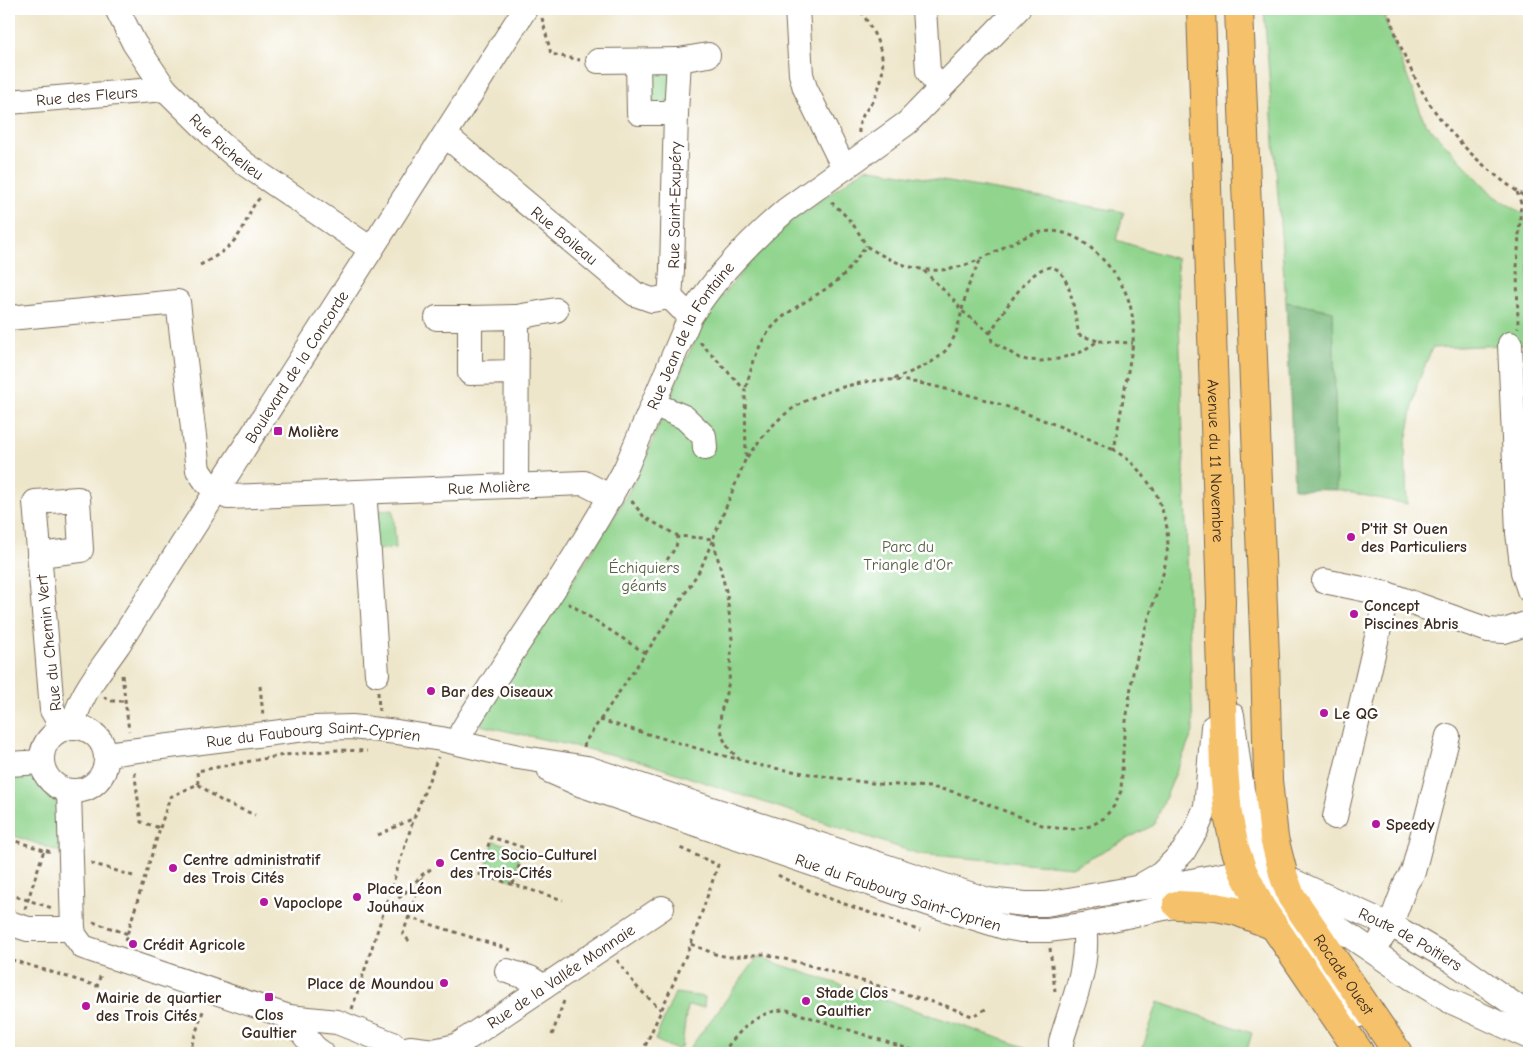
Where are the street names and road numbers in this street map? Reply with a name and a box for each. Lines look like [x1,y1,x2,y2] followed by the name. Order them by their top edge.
[35,83,139,110] street label: Rue des Fleurs
[185,110,267,184] street label: Rue Richelieu
[665,140,685,269] street label: Rue Saint-Exupéry
[527,203,601,269] street label: Rue Boileau
[644,258,738,412] street label: Rue Jean de la Fontaine
[242,288,352,447] street label: Boulevard de la Concorde
[1204,379,1227,543] street label: Avenue du 11 Novembre
[447,477,530,498] street label: Rue Molière
[33,573,65,712] street label: Rue du Chemin Vert
[205,719,422,751] street label: Rue du Faubourg Saint-Cyprien
[793,851,1003,936] street label: Rue du Faubourg Saint-Cyprien
[1356,904,1465,975] street label: Route de Poitiers
[484,921,639,1033] street label: Rue de la Vallée Monnaie
[1310,931,1377,1019] street label: Rocade Ouest

